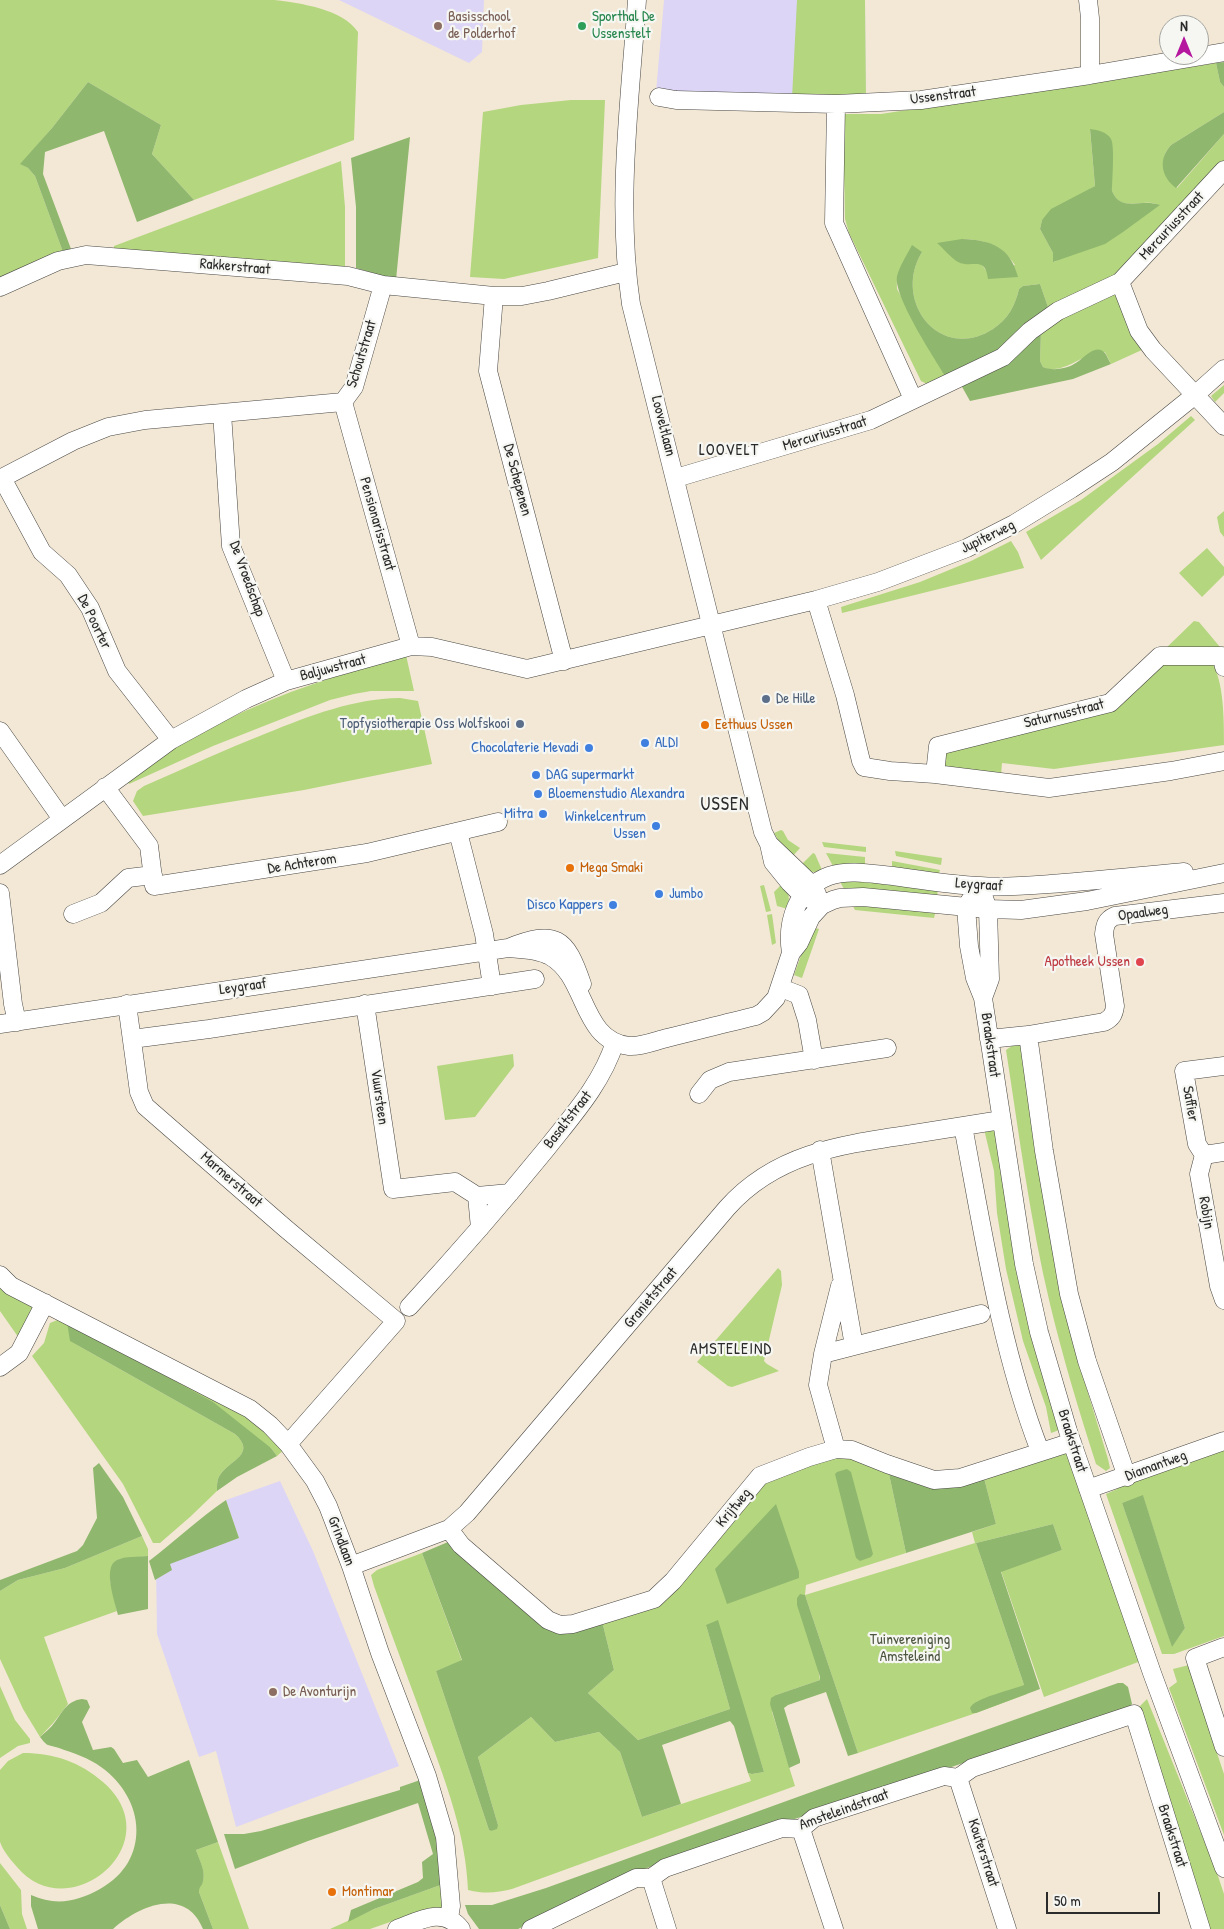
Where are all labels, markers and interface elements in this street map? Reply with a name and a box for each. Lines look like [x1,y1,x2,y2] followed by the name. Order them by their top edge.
[448,8,516,43] place label: Basisschool de Polderhof
[592,8,655,43] place label: Sporthal De Ussenstelt
[1159,15,1209,65] north arrow
[1180,16,1188,35] text: N
[432,20,444,32] marker: Basisschool de Polderhof
[576,20,588,32] marker: Sporthal De Ussenstelt
[909,83,977,109] street label: Ussenstraat
[1136,188,1208,264] street label: Mercuriusstraat
[199,255,271,279] street label: Rakkerstraat
[343,318,381,390] street label: Schoutstraat
[647,394,679,458] street label: Looveltlaan
[781,413,869,455] street label: Mercuriusstraat
[698,441,760,461] district label: LOOVELT
[499,442,535,518] street label: De Schepenen
[355,475,399,573] street label: Pensionarisstraat
[958,516,1018,558] street label: Jupiterweg
[225,539,269,619] street label: De Vroedschap
[73,592,115,652] street label: De Poorter
[298,651,368,685] street label: Baljuwstraat
[776,690,815,708] place label: De Hille
[760,693,772,705] marker: De Hille
[1022,695,1106,733] street label: Saturnusstraat
[340,715,510,733] place label: Topfysiotherapie Oss Wolfskooi
[715,716,793,734] place label: Eethuus Ussen
[514,718,526,730] marker: Topfysiotherapie Oss Wolfskooi
[699,719,711,731] marker: Eethuus Ussen
[655,734,679,752] place label: ALDI
[639,737,651,749] marker: ALDI
[471,739,579,757] place label: Chocolaterie Mevadi
[583,742,595,754] marker: Chocolaterie Mevadi
[546,766,634,784] place label: DAG supermarkt
[530,769,542,781] marker: DAG supermarkt
[548,785,684,803] place label: Bloemenstudio Alexandra
[532,788,544,800] marker: Bloemenstudio Alexandra
[700,794,750,816] district label: USSEN
[504,805,533,823] place label: Mitra
[537,808,549,820] marker: Mitra
[565,808,646,843] place label: Winkelcentrum Ussen
[650,820,662,832] marker: Winkelcentrum Ussen
[266,850,338,878] street label: De Achterom
[580,859,643,877] place label: Mega Smaki
[564,862,576,874] marker: Mega Smaki
[955,874,1003,896] street label: Leygraaf
[669,885,703,903] place label: Jumbo
[653,888,665,900] marker: Jumbo
[527,896,603,914] place label: Disco Kappers
[607,899,619,911] marker: Disco Kappers
[1117,901,1169,925] street label: Opaalweg
[1045,953,1130,971] place label: Apotheek Ussen
[1134,956,1146,968] marker: Apotheek Ussen
[218,975,268,999] street label: Leygraaf
[977,1012,1003,1078] street label: Braakstraat
[366,1068,392,1126] street label: Vuursteen
[1178,1085,1202,1123] street label: Saffier
[540,1088,596,1152] street label: Basaltstraat
[196,1148,266,1212] street label: Marmerstraat
[1194,1195,1218,1231] street label: Robijn
[620,1264,682,1332] street label: Granietstraat
[689,1340,773,1360] district label: AMSTELEIND
[1053,1407,1091,1475] street label: Braakstraat
[1123,1447,1189,1485] street label: Diamantweg
[713,1485,755,1531] street label: Krijtweg
[323,1514,359,1568] street label: Grindlaan
[870,1631,950,1666] park label: Tuinvereniging Amsteleind
[283,1683,356,1701] place label: De Avonturijn
[267,1686,279,1698] marker: De Avonturijn
[797,1785,891,1835] street label: Amsteleindstraat
[1153,1802,1191,1870] street label: Braakstraat
[964,1817,1002,1889] street label: Kouterstraat
[1049,1882,1163,1914] scale bar
[342,1883,394,1901] place label: Montimar
[326,1886,338,1898] marker: Montimar
[1054,1890,1081,1911] text: 50 m

